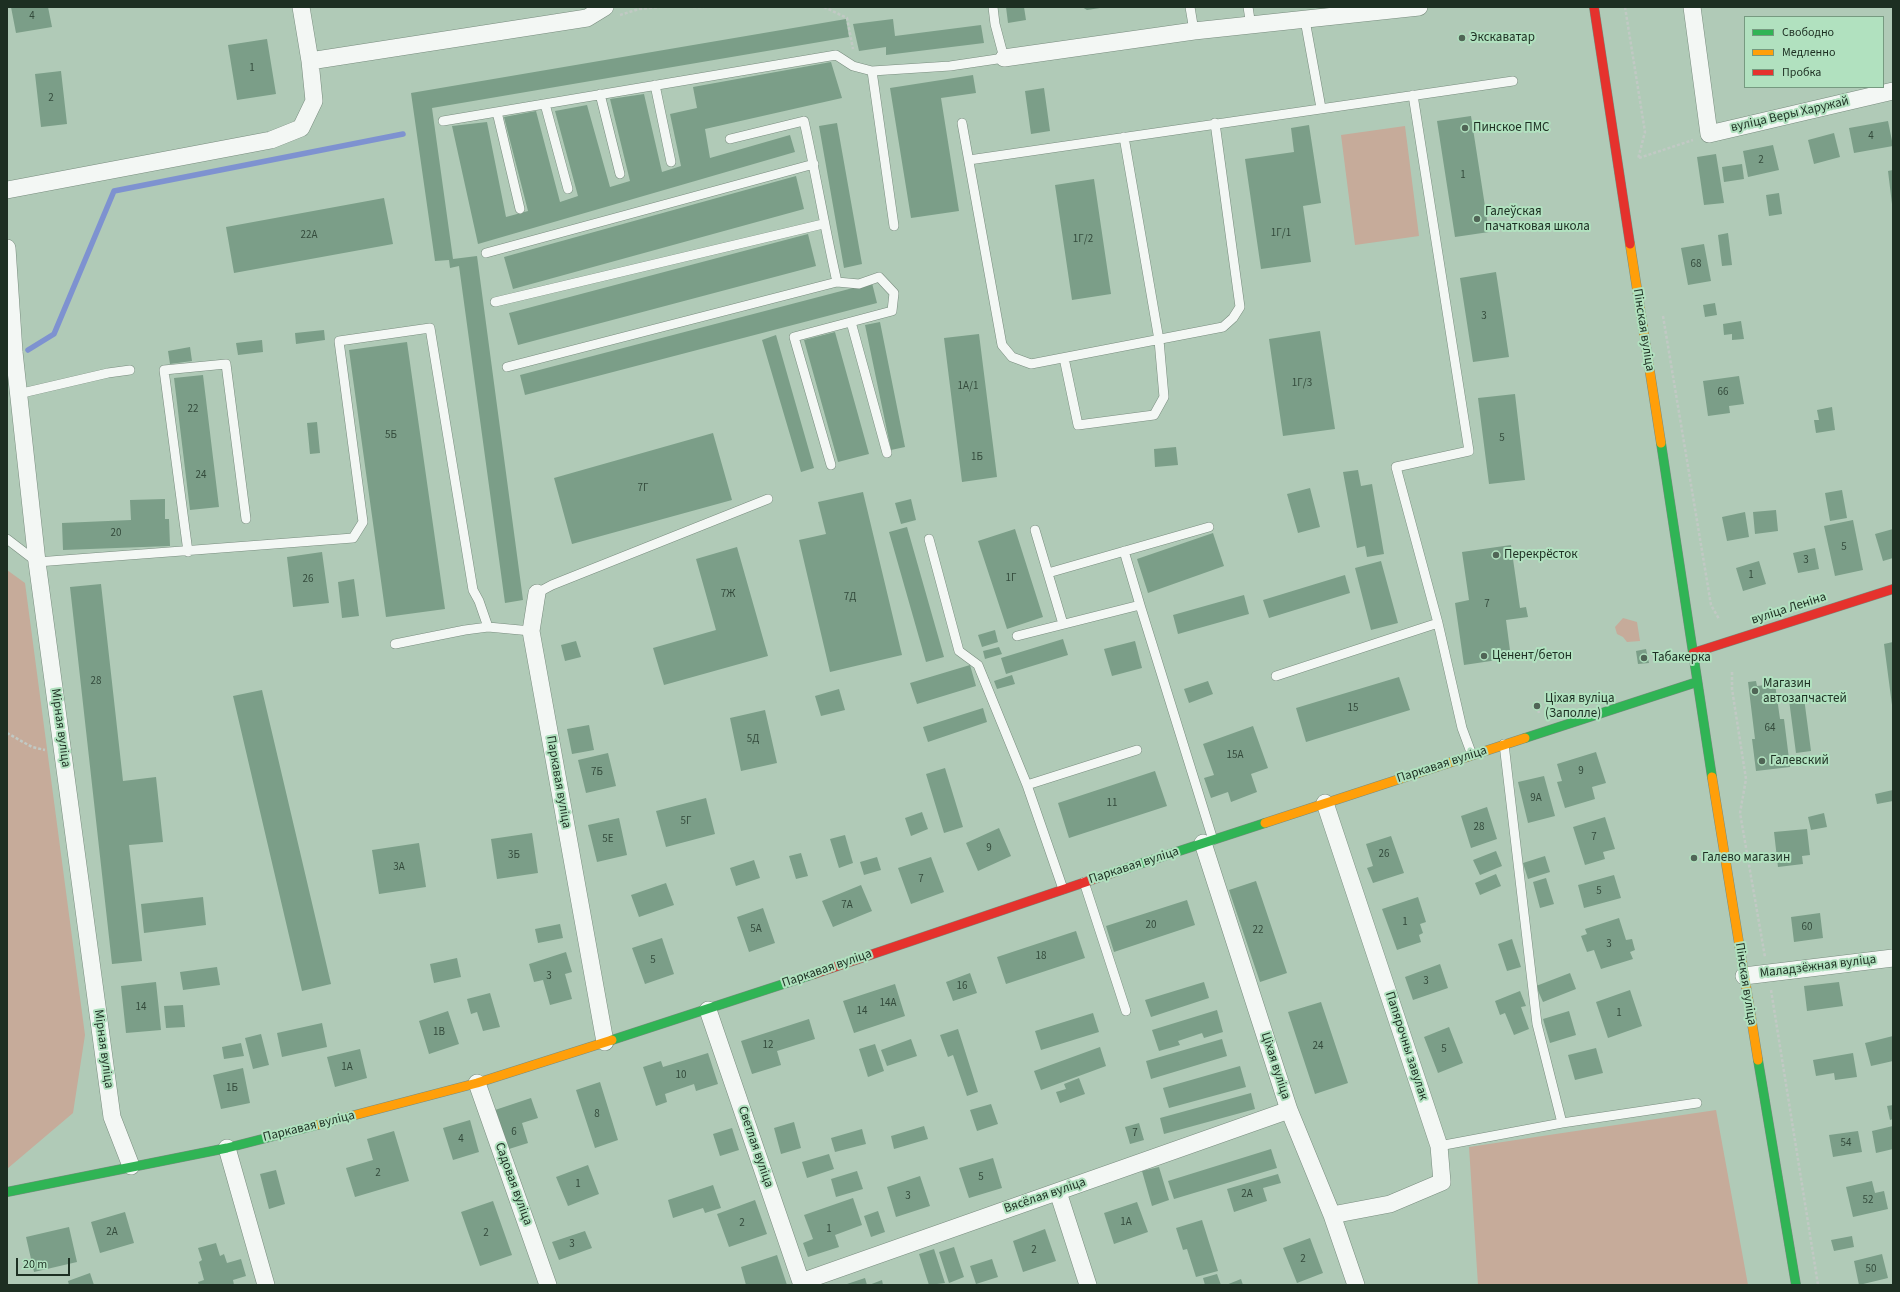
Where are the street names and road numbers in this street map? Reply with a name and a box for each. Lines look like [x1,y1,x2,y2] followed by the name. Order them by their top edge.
[1729,94,1851,136] street label: вуліца Веры Харужай
[1629,288,1657,372] street label: Пінская вуліца
[1749,590,1829,628] street label: вуліца Леніна
[47,688,73,768] street label: Мірная вуліца
[542,734,574,830] street label: Паркавая вуліца
[1395,743,1489,787] street label: Паркавая вуліца
[1087,844,1181,888] street label: Паркавая вуліца
[1731,942,1759,1026] street label: Пінская вуліца
[780,946,874,992] street label: Паркавая вуліца
[1759,952,1877,982] street label: Маладзёжная вуліца
[1381,990,1431,1102] street label: Папярочны завулак
[90,1009,116,1089] street label: Мірная вуліца
[1257,1030,1293,1102] street label: Ціхая вуліца
[734,1104,776,1190] street label: Светлая вуліца
[262,1108,356,1146] street label: Паркавая вуліца
[491,1141,535,1227] street label: Садовая вуліца
[1002,1175,1088,1217] street label: Вясёлая вуліца

